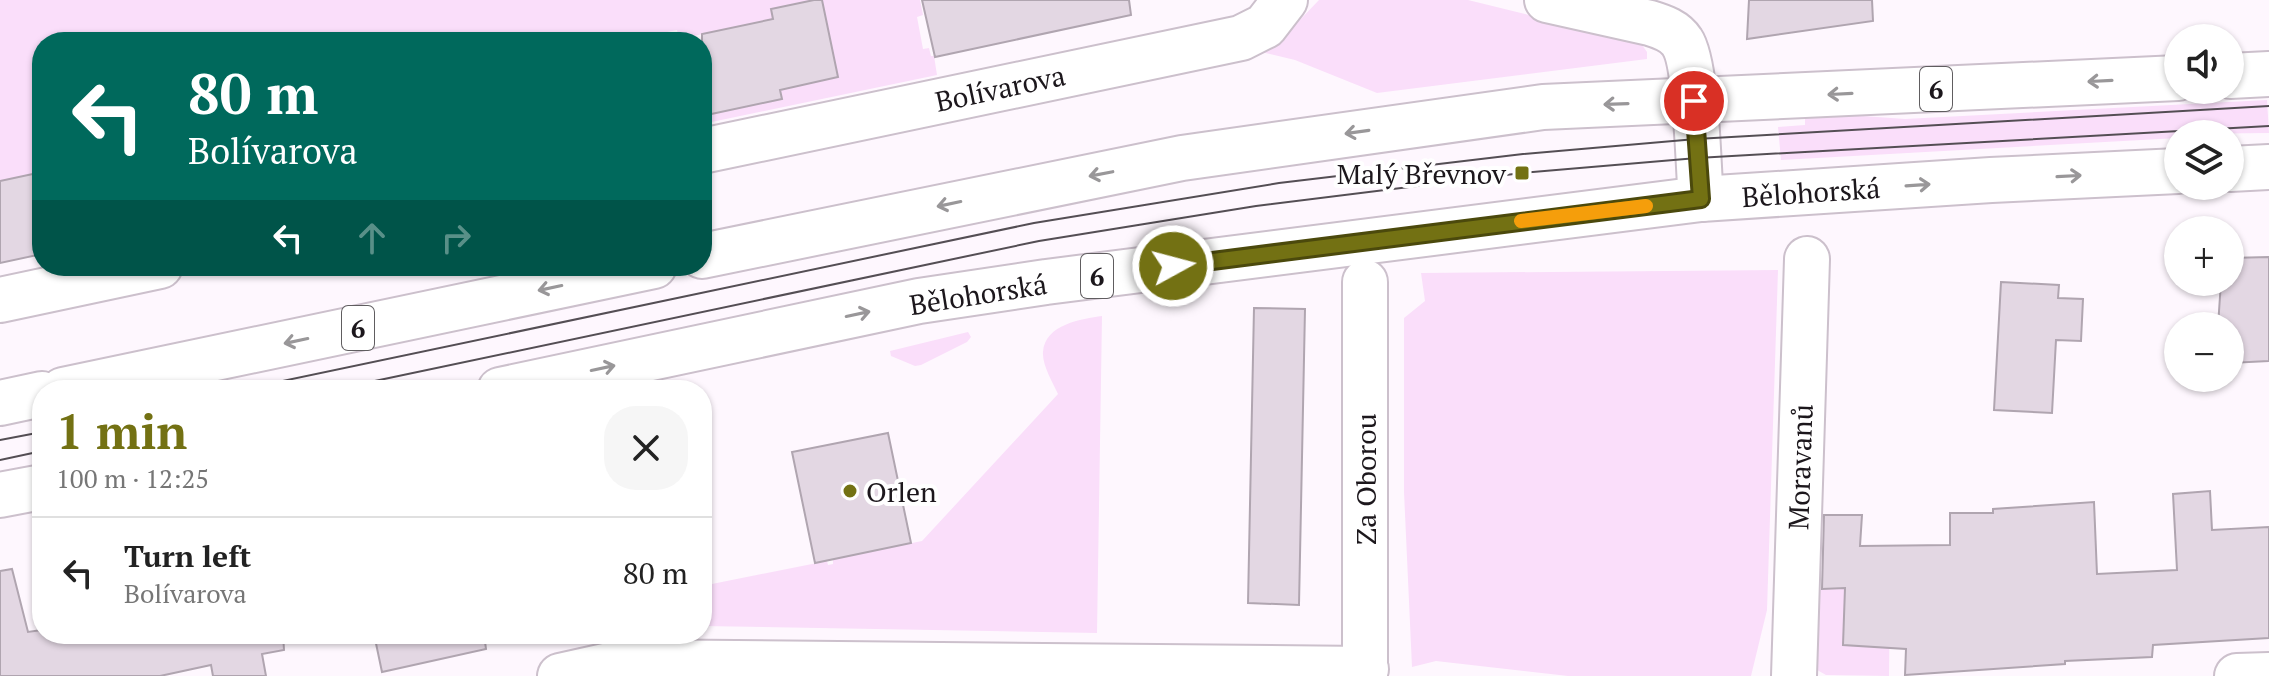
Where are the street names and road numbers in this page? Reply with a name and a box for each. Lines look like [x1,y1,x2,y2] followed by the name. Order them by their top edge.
[932,56,1068,120] street label: Bolívarova
[1920,67,1952,111] road number: 6
[1741,169,1881,215] street label: Bělohorská
[1081,254,1113,298] road number: 6
[907,265,1049,323] street label: Bělohorská
[342,306,374,350] road number: 6
[1779,404,1821,530] street label: Moravanů
[1347,413,1384,545] street label: Za Oborou

